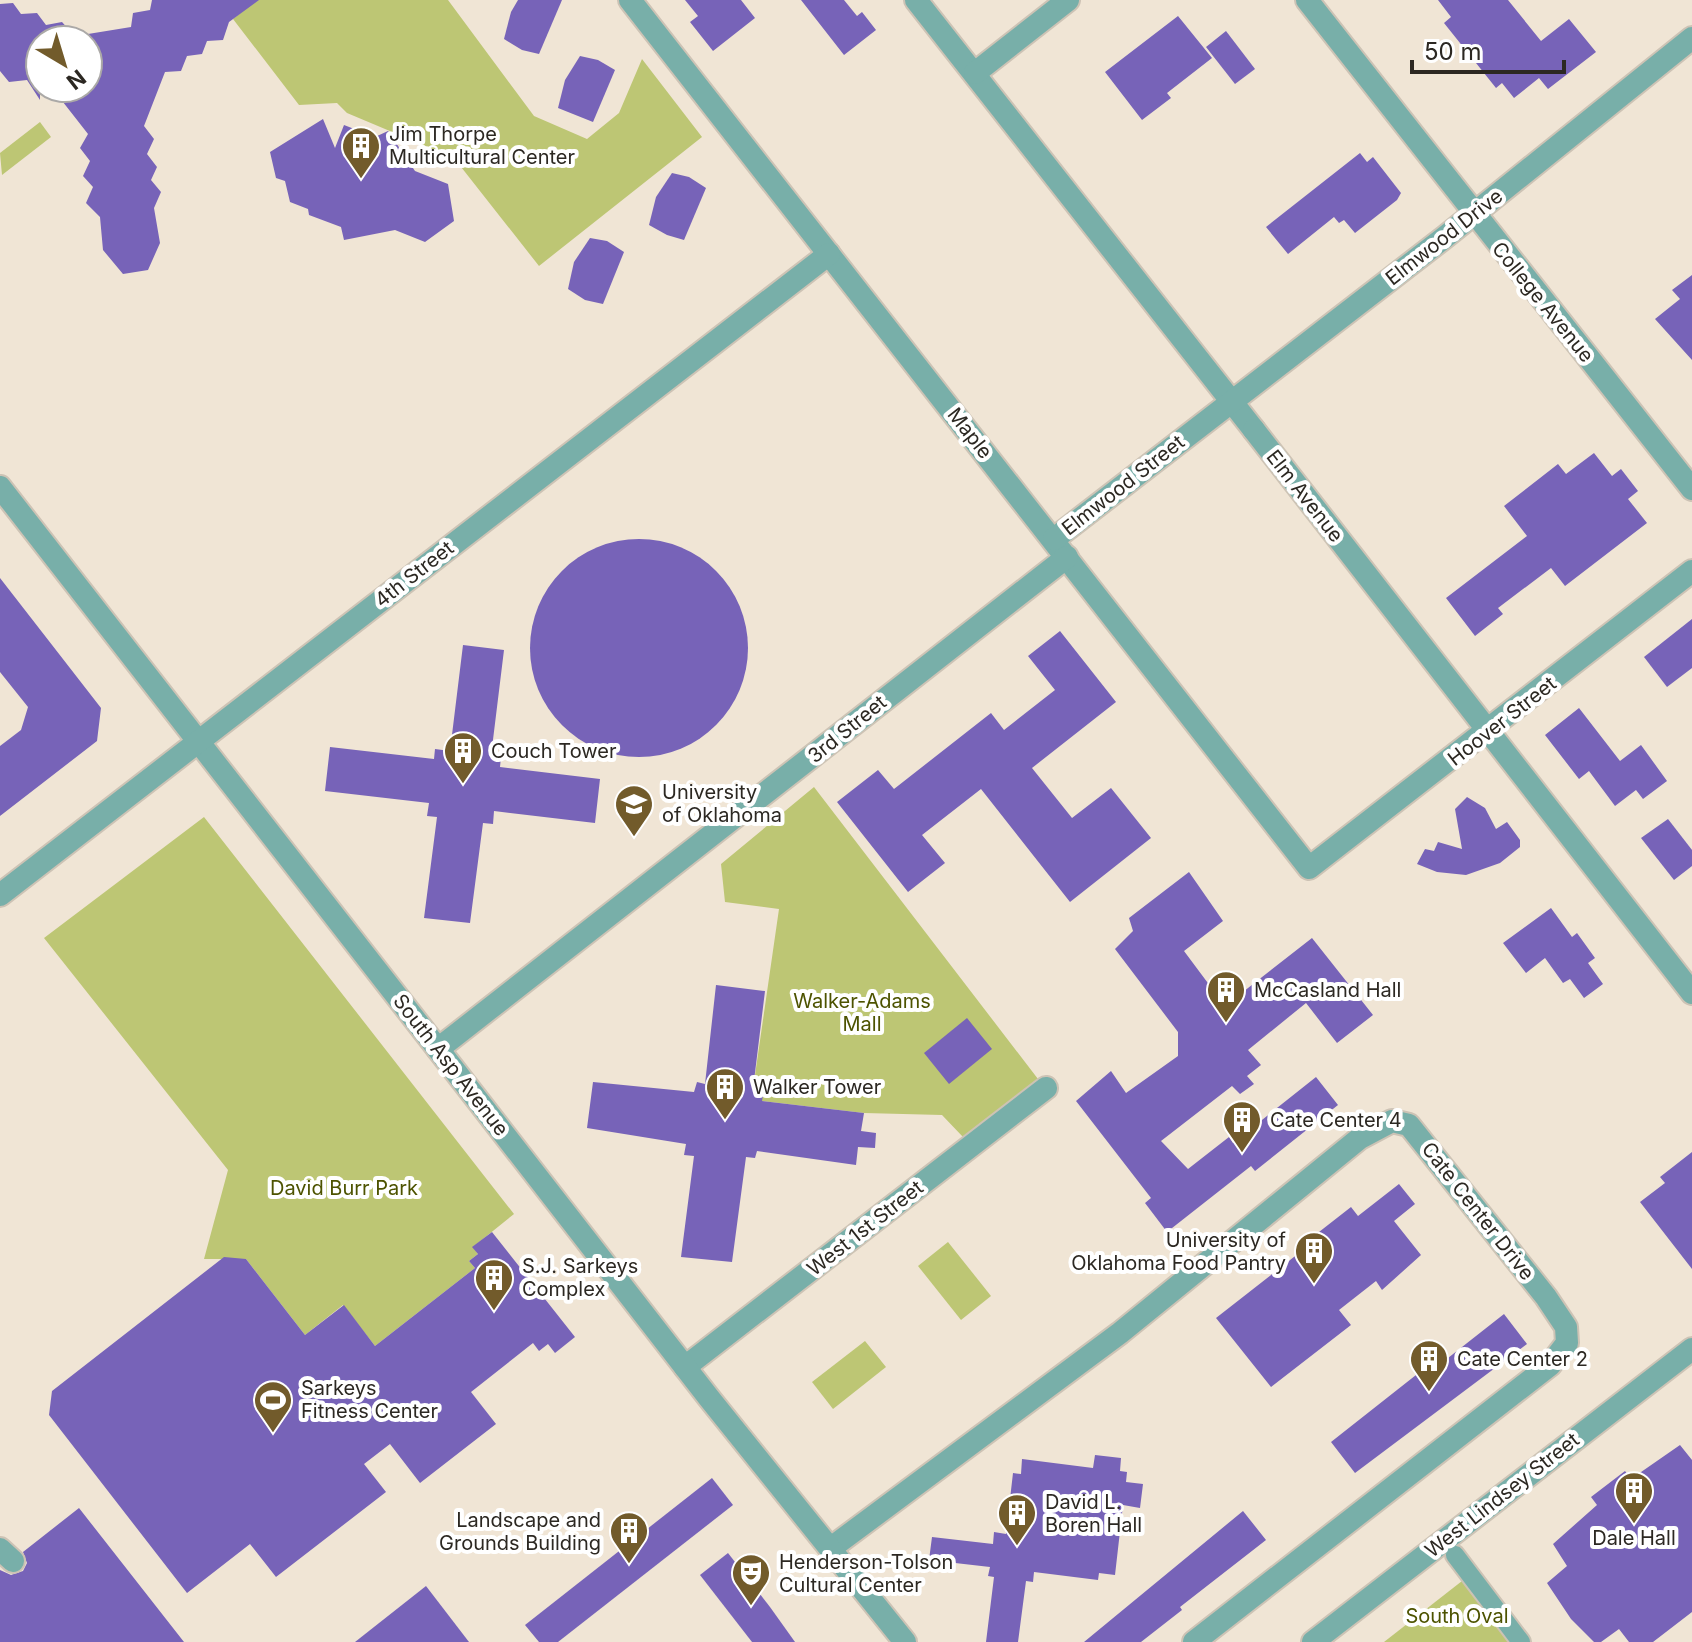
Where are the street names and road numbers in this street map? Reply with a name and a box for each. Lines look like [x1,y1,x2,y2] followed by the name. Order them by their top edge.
[1381,184,1507,290] street label: Elmwood Drive
[1487,237,1599,367] street label: College Avenue
[943,403,997,463] street label: Maple
[1057,429,1189,540] street label: Elmwood Street
[1262,445,1348,547] street label: Elm Avenue
[370,536,459,612] street label: 4th Street
[1443,671,1561,771] street label: Hoover Street
[803,690,891,768] street label: 3rd Street
[388,989,514,1141] street label: South Asp Avenue
[1417,1137,1539,1285] street label: Cate Center Drive
[802,1175,928,1281] street label: West 1st Street
[1420,1427,1584,1562] street label: West Lindsey Street

